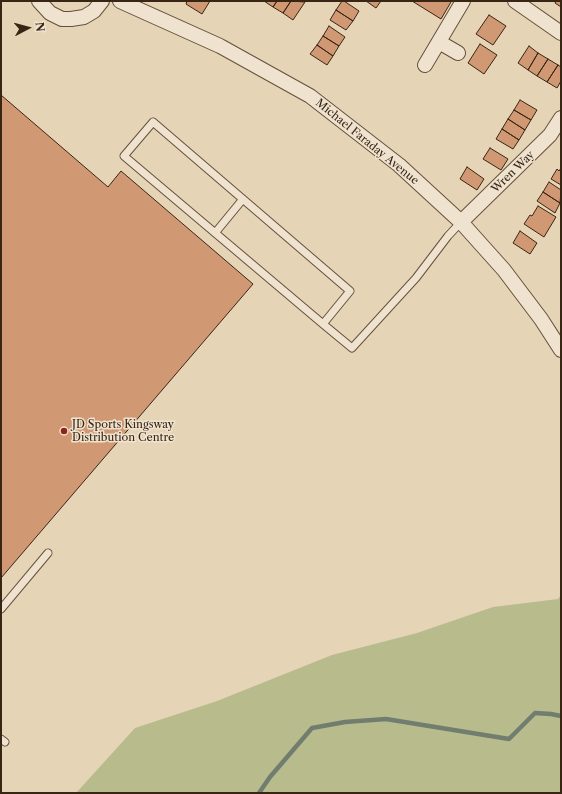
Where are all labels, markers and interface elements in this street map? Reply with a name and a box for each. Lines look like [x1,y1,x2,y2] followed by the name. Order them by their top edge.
[8,8,48,48] north arrow
[32,21,47,32] text: N
[313,96,421,188] street label: Michael Faraday Avenue
[489,148,537,196] street label: Wren Way
[72,418,174,444] place label: JD Sports Kingsway Distribution Centre
[59,426,69,436] marker: JD Sports Kingsway Distribution Centre

